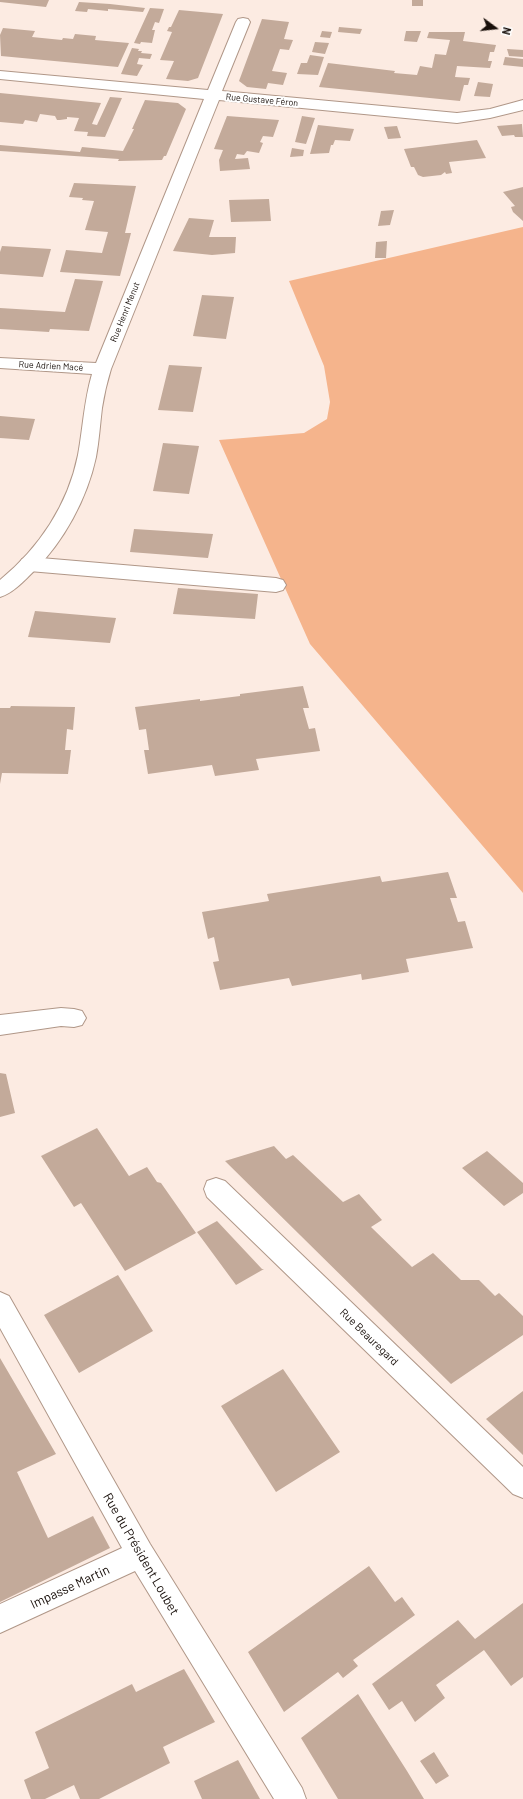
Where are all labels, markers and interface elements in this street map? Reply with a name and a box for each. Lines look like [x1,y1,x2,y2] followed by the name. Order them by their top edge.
[475,8,515,48] north arrow
[500,26,514,36] text: N
[225,91,299,109] street label: Rue Gustave Féron
[108,280,142,344] street label: Rue Henri Menut
[18,359,84,373] street label: Rue Adrien Macé
[337,1306,401,1368] street label: Rue Beauregard
[100,1490,182,1618] street label: Rue du Président Loubet
[28,1562,112,1612] street label: Impasse Martin

